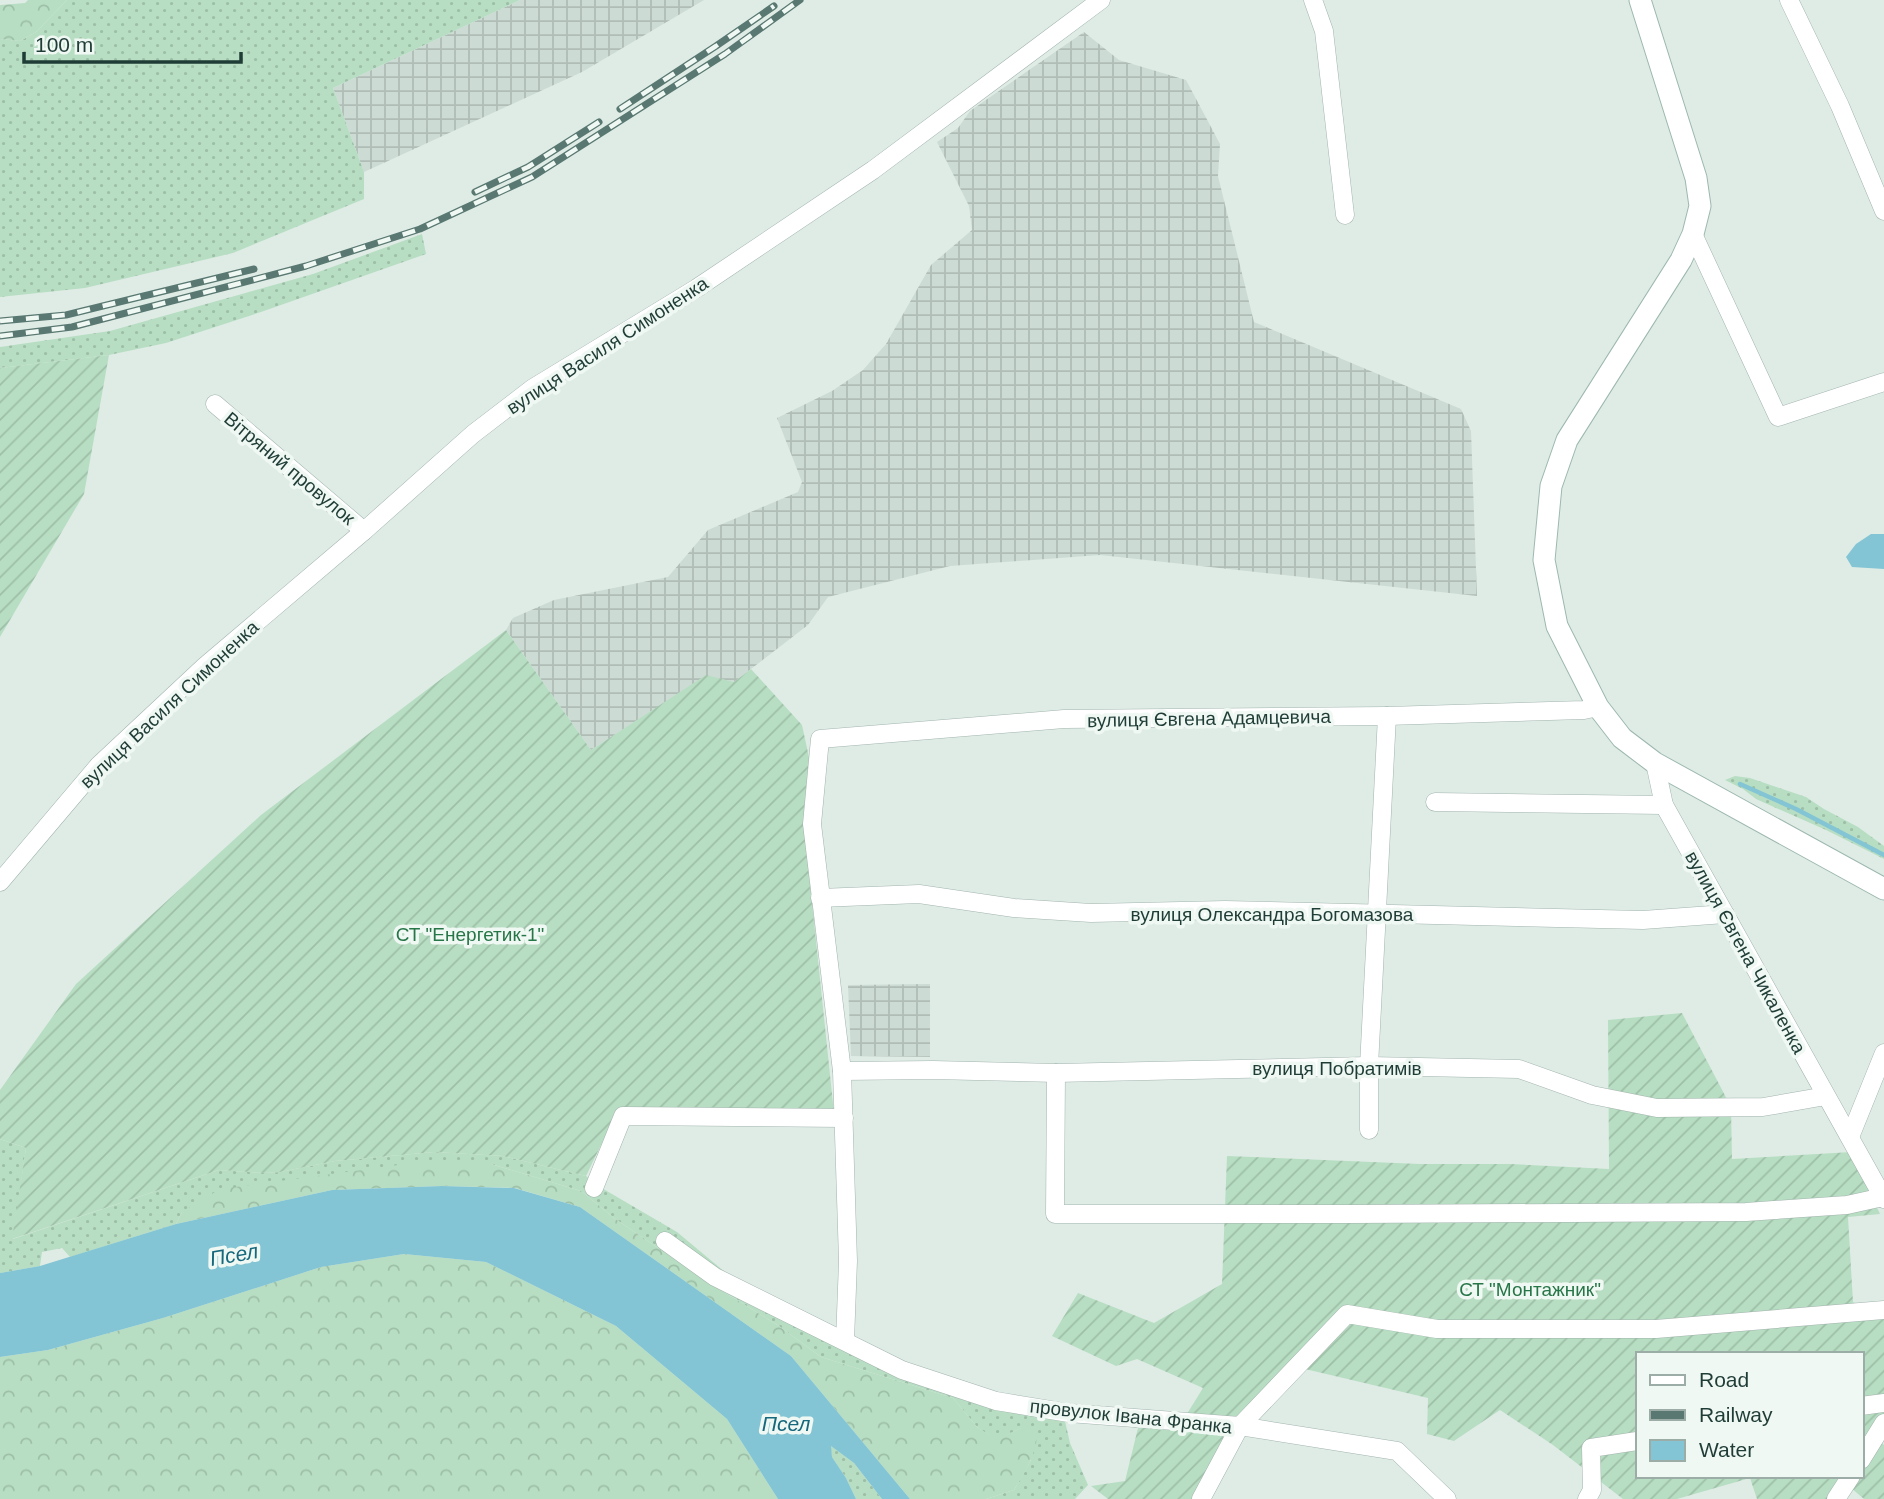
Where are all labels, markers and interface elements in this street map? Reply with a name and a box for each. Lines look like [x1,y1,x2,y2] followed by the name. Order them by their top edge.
[24,21,242,65] scale bar
[35,33,93,56] text: 100 m
[503,272,712,418] street label: вулиця Василя Симоненка
[220,408,360,529] street label: Вітряний провулок
[76,616,263,792] street label: вулиця Василя Симоненка
[1087,706,1332,731] street label: вулиця Євгена Адамцевича
[1681,847,1810,1057] street label: вулиця Євгена Чикаленка
[1131,904,1414,925] street label: вулиця Олександра Богомазова
[396,924,544,945] park label: СТ "Енергетик-1"
[1252,1058,1422,1079] street label: вулиця Побратимів
[208,1239,260,1270] water label: Псел
[1459,1279,1601,1300] park label: СТ "Монтажник"
[1636,1352,1863,1478] legend
[1699,1368,1749,1391] text: Road
[1029,1395,1233,1438] street label: провулок Івана Франка
[1699,1403,1773,1426] text: Railway
[762,1412,810,1435] water label: Псел
[1699,1438,1754,1461] text: Water

